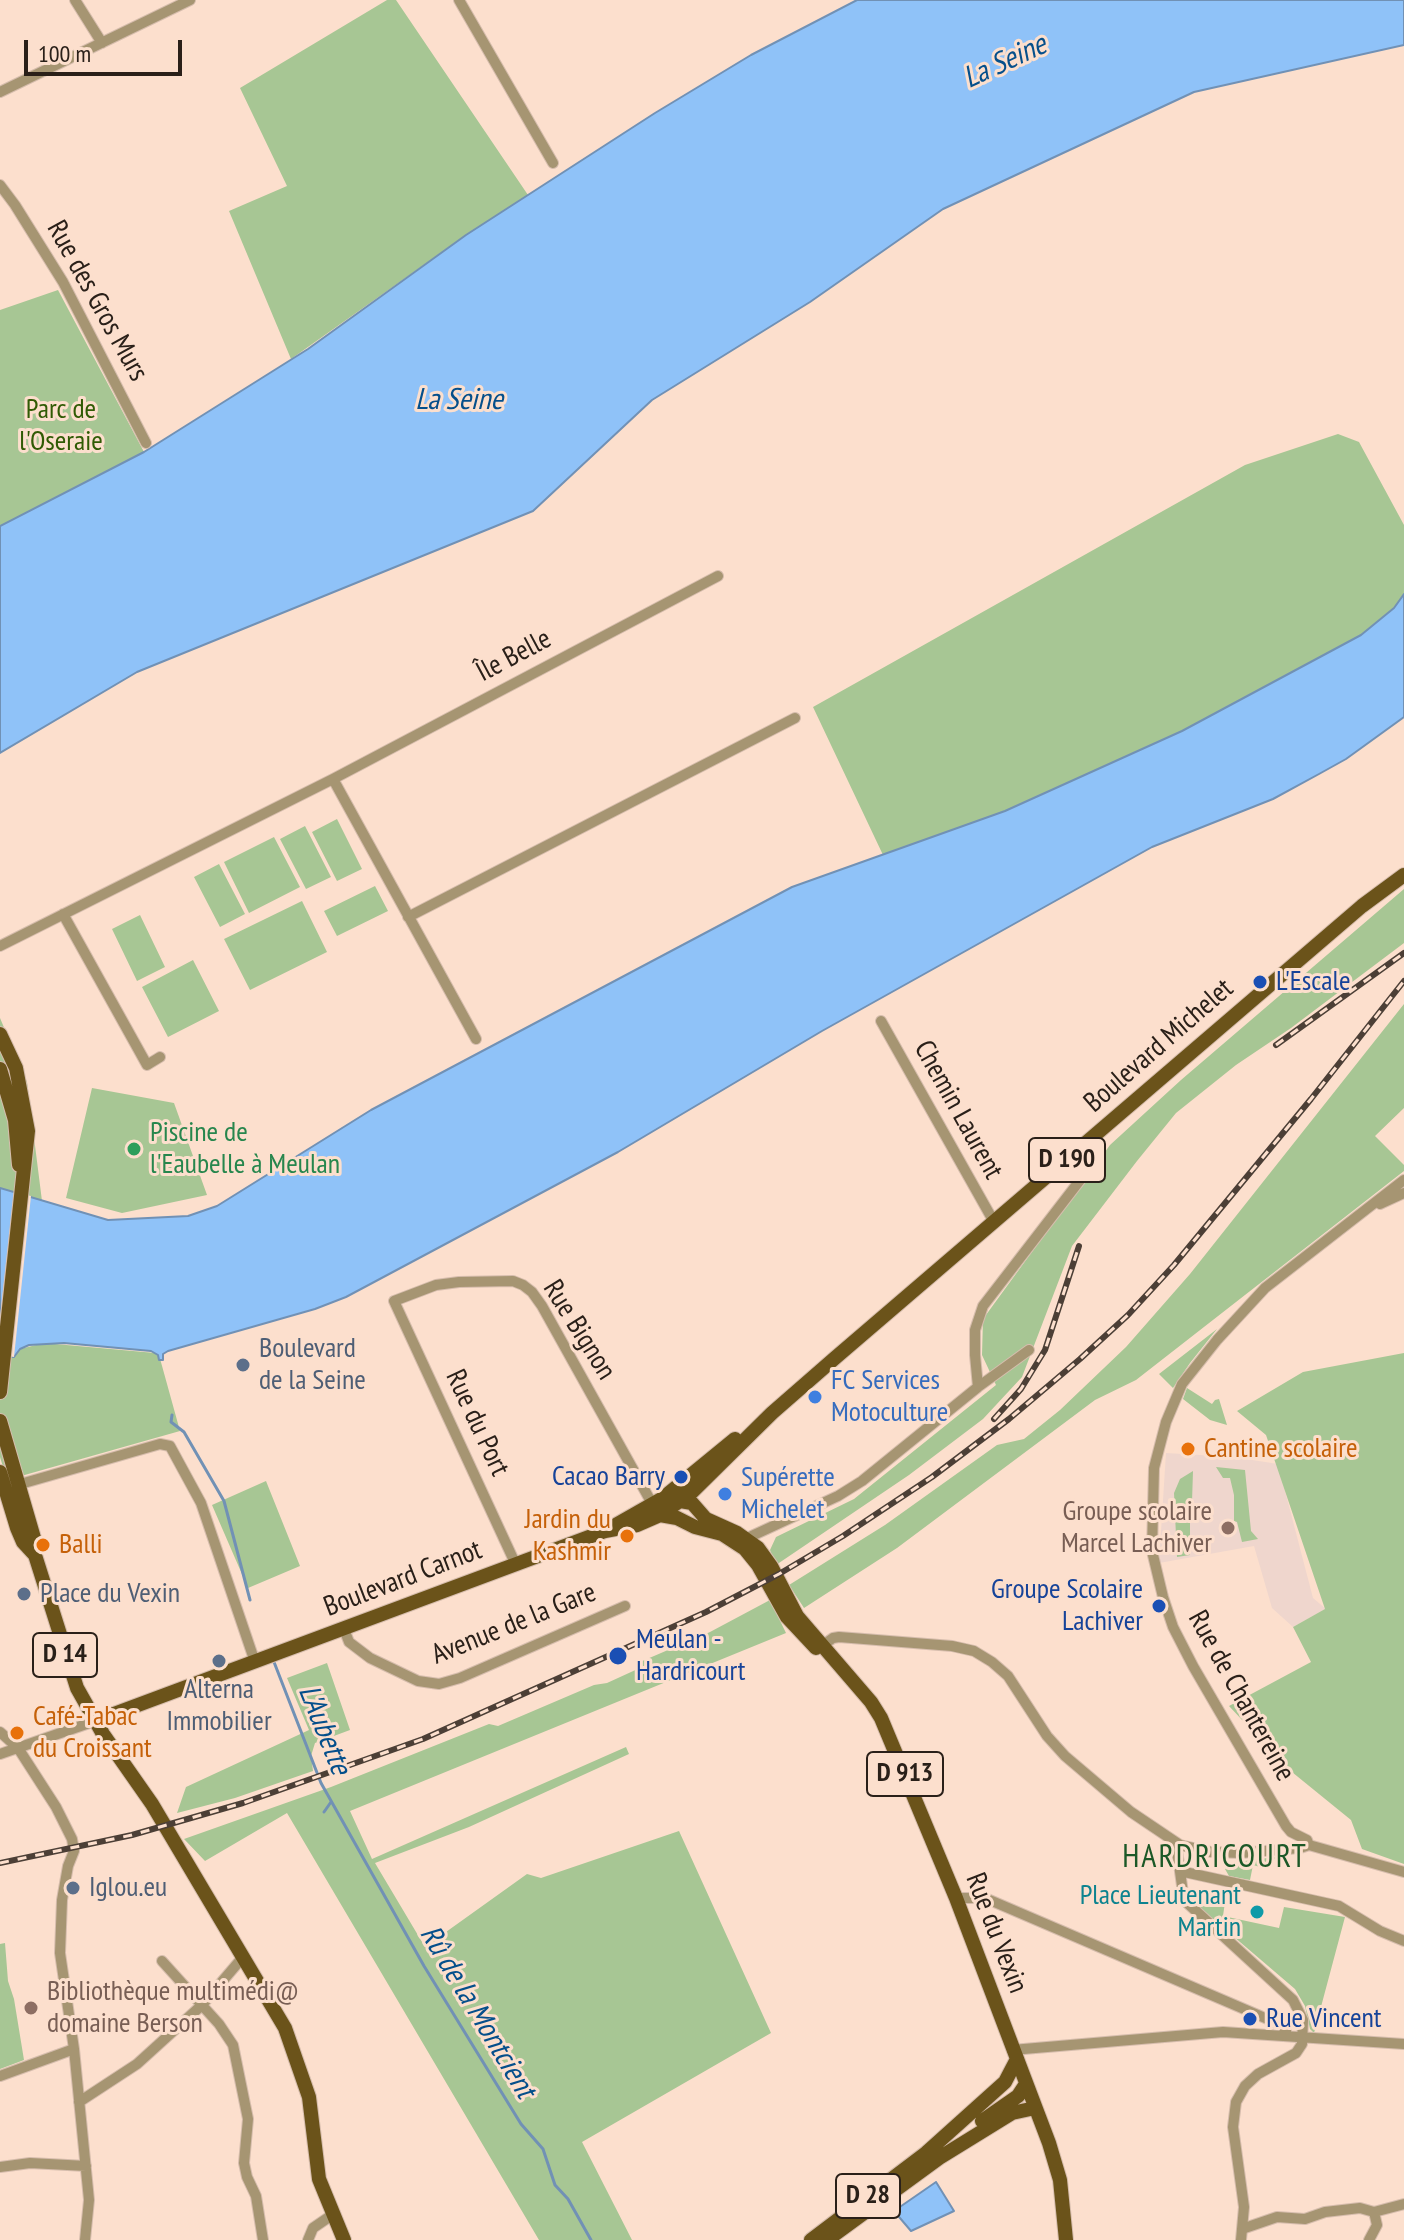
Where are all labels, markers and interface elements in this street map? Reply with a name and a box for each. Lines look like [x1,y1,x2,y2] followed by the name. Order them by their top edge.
[28,24,186,74] scale bar
[958,27,1052,97] water label: La Seine
[38,38,91,69] text: 100 m
[39,215,155,387] street label: Rue des Gros Murs
[415,382,503,418] water label: La Seine
[19,393,103,459] park label: Parc de l'Oseraie
[471,622,557,690] street label: Île Belle
[1276,965,1351,999] place label: L'Escale
[1078,972,1240,1120] street label: Boulevard Michelet
[1251,973,1269,991] marker: L'Escale
[906,1035,1010,1185] street label: Chemin Laurent
[150,1116,340,1182] place label: Piscine de l'Eaubelle à Meulan
[1029,1138,1105,1182] road number: D 190
[125,1140,143,1158] marker: Piscine de l'Eaubelle à Meulan
[535,1274,623,1386] street label: Rue Bignon
[259,1332,366,1398] place label: Boulevard de la Seine
[234,1356,252,1374] marker: Boulevard de la Seine
[831,1364,948,1430] place label: FC Services Motoculture
[438,1365,516,1481] street label: Rue du Port
[806,1388,824,1406] marker: FC Services Motoculture
[1204,1432,1358,1466] place label: Cantine scolaire
[1179,1440,1197,1458] marker: Cantine scolaire
[552,1460,665,1494] place label: Cacao Barry
[741,1461,835,1527] place label: Supérette Michelet
[672,1468,690,1486] marker: Cacao Barry
[716,1485,734,1503] marker: Supérette Michelet
[1061,1495,1212,1561] place label: Groupe scolaire Marcel Lachiver
[525,1503,611,1569] place label: Jardin du Kashmir
[1219,1519,1237,1537] marker: Groupe scolaire Marcel Lachiver
[618,1527,636,1545] marker: Jardin du Kashmir
[59,1528,103,1562] place label: Balli
[319,1534,487,1624] street label: Boulevard Carnot
[34,1536,52,1554] marker: Balli
[991,1573,1143,1639] place label: Groupe Scolaire Lachiver
[427,1576,601,1672] street label: Avenue de la Gare
[40,1577,180,1611] place label: Place du Vexin
[15,1585,33,1603] marker: Place du Vexin
[1150,1597,1168,1615] marker: Groupe Scolaire Lachiver
[1180,1605,1302,1787] street label: Rue de Chantereine
[636,1623,746,1689] place label: Meulan - Hardricourt
[33,1633,97,1677] road number: D 14
[607,1645,629,1667] marker: Meulan - Hardricourt
[210,1652,228,1670] marker: Alterna Immobilier
[166,1673,272,1739] place label: Alterna Immobilier
[290,1680,358,1780] water label: L'Aubette
[33,1700,152,1766] place label: Café-Tabac du Croissant
[8,1724,26,1742] marker: Café-Tabac du Croissant
[867,1752,943,1796] road number: D 913
[1122,1839,1308,1877] district label: HARDRICOURT
[958,1868,1034,1998] street label: Rue du Vexin
[89,1871,167,1905] place label: Iglou.eu
[64,1879,82,1897] marker: Iglou.eu
[1080,1879,1241,1945] place label: Place Lieutenant Martin
[1248,1903,1266,1921] marker: Place Lieutenant Martin
[411,1919,543,2105] water label: Rû de la Montcient
[47,1975,299,2041] place label: Bibliothèque multimédi@ domaine Berson
[22,1999,40,2017] marker: Bibliothèque multimédi@ domaine Berson
[1266,2002,1381,2036] place label: Rue Vincent
[1241,2010,1259,2028] marker: Rue Vincent
[836,2174,900,2218] road number: D 28

